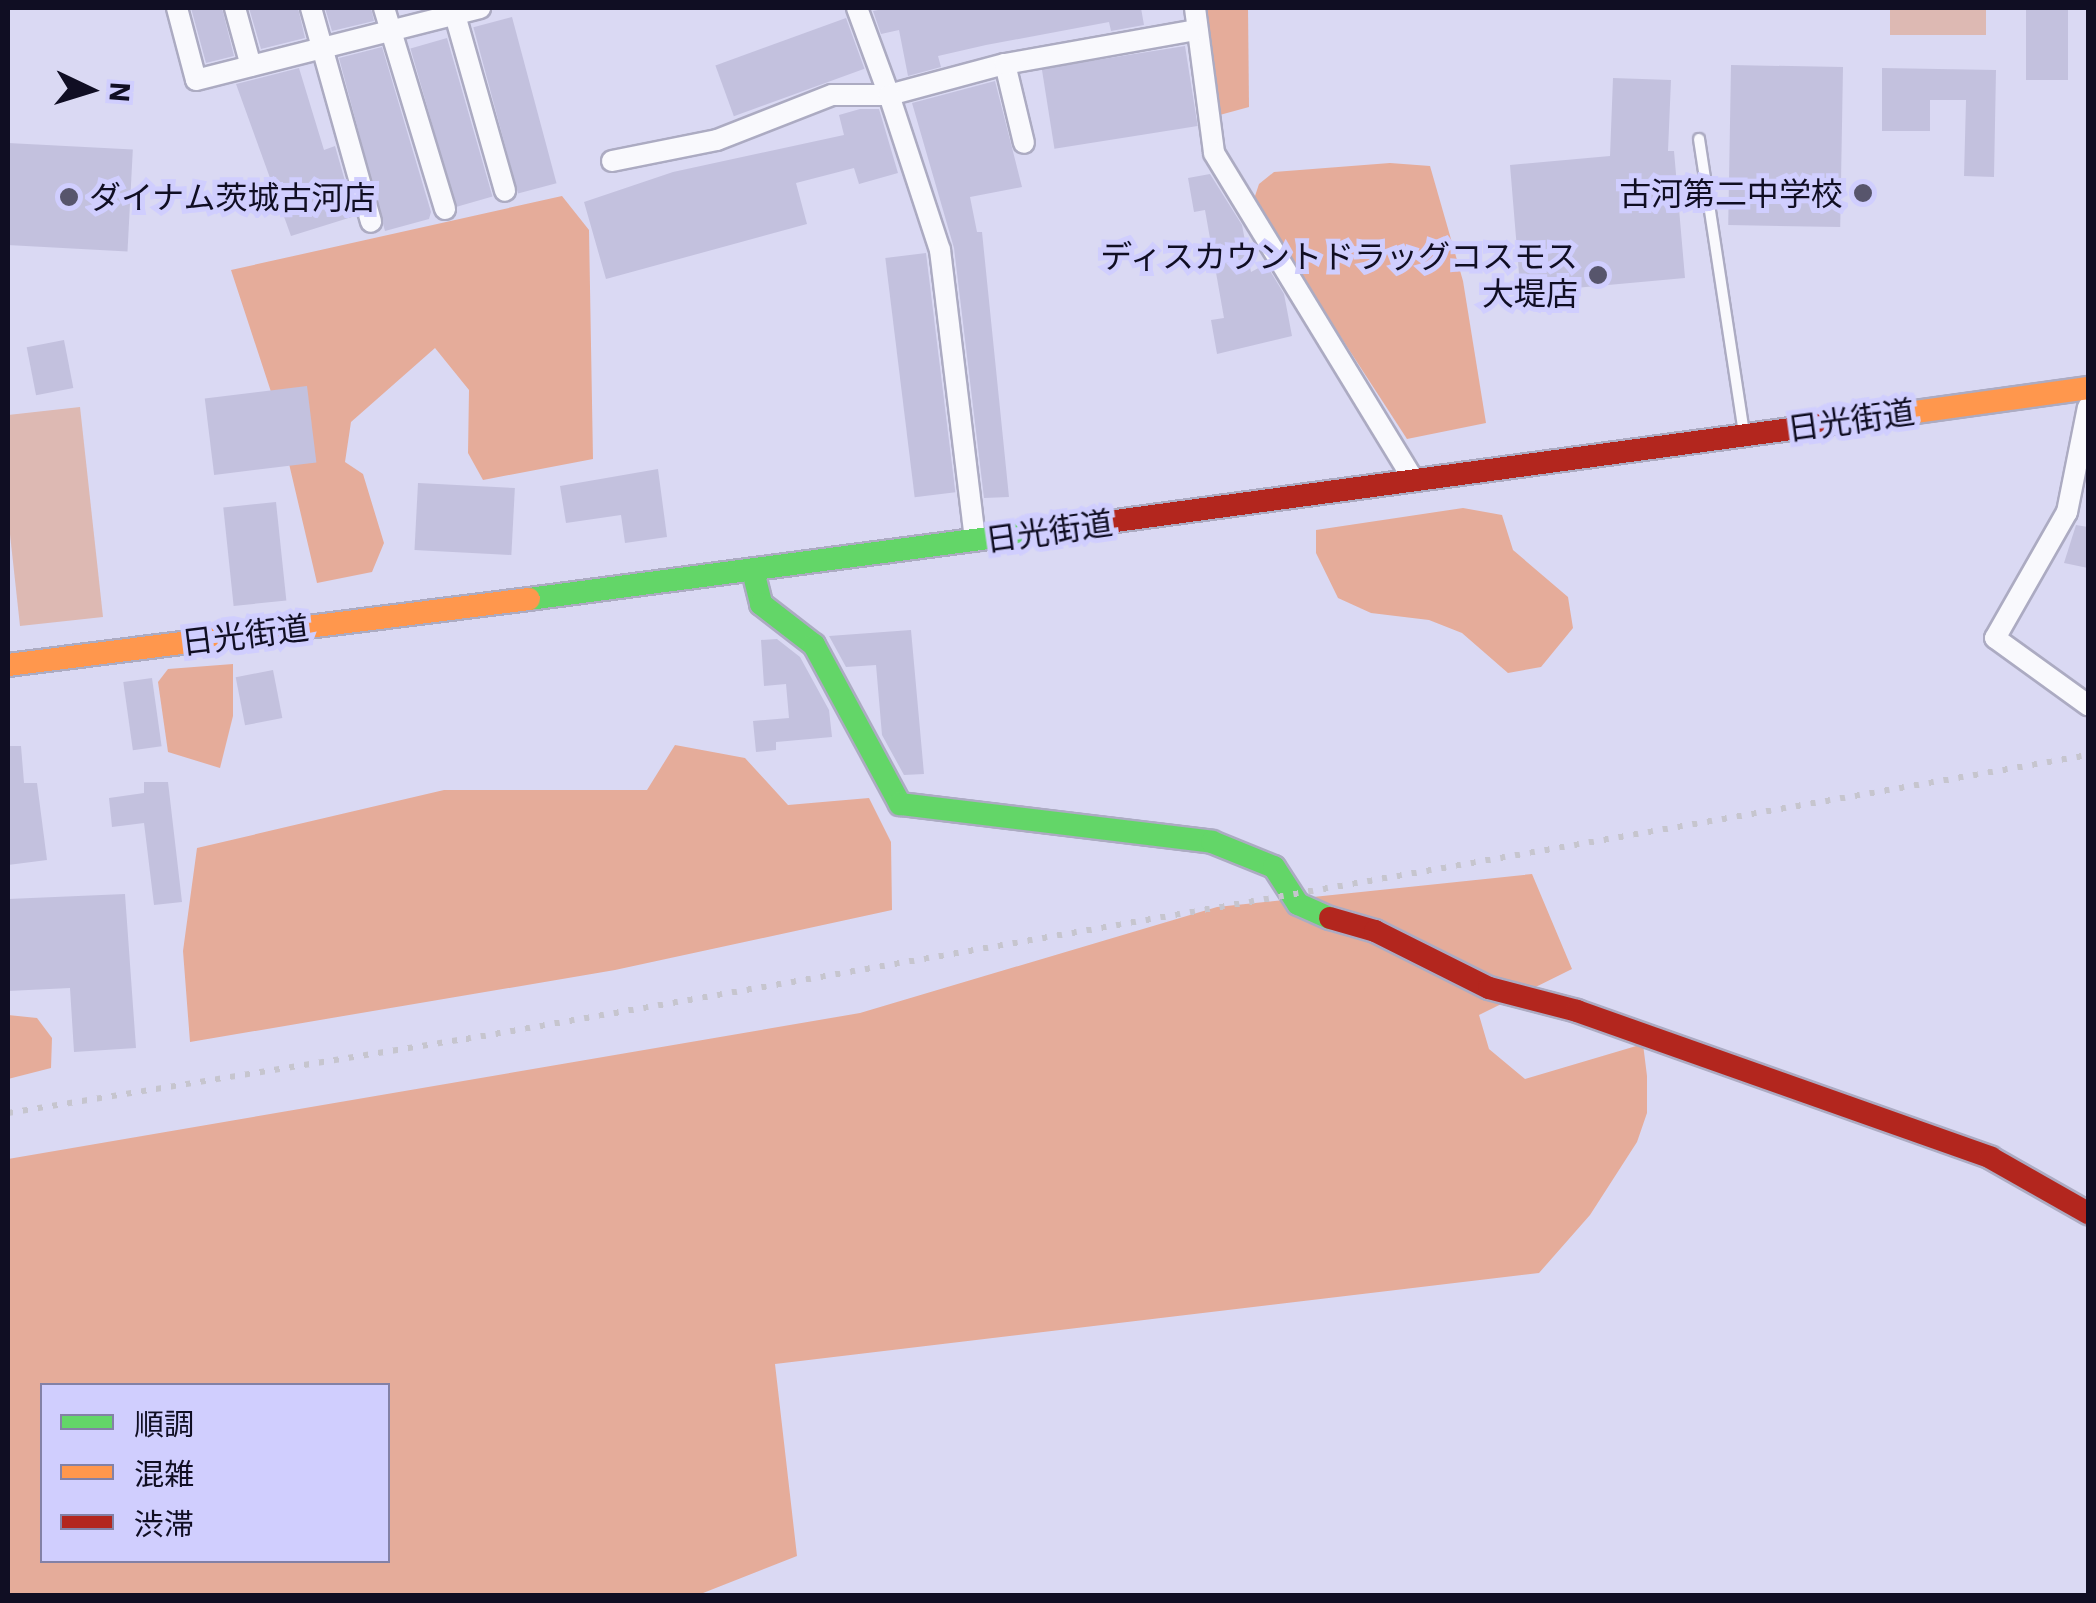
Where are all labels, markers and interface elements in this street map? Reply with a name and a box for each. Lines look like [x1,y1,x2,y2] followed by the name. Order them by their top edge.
[40,40,140,140] north arrow
[101,81,140,104] text: N
[1619,174,1843,212] place label: 古河第二中学校
[89,178,377,216] place label: ダイナム茨城古河店
[1852,182,1874,204] marker: 古河第二中学校
[58,186,80,208] marker: ダイナム茨城古河店
[1098,238,1578,313] place label: ディスカウントドラッグコスモス 大堤店
[1587,264,1609,286] marker: ディスカウントドラッグコスモス 大堤店
[1785,392,1917,448] street label: 日光街道
[983,503,1115,559] street label: 日光街道
[179,608,311,662] street label: 日光街道
[40,1383,390,1563] legend
[134,1404,194,1443] text: 順調
[134,1454,194,1493] text: 混雑
[134,1504,194,1543] text: 渋滞

